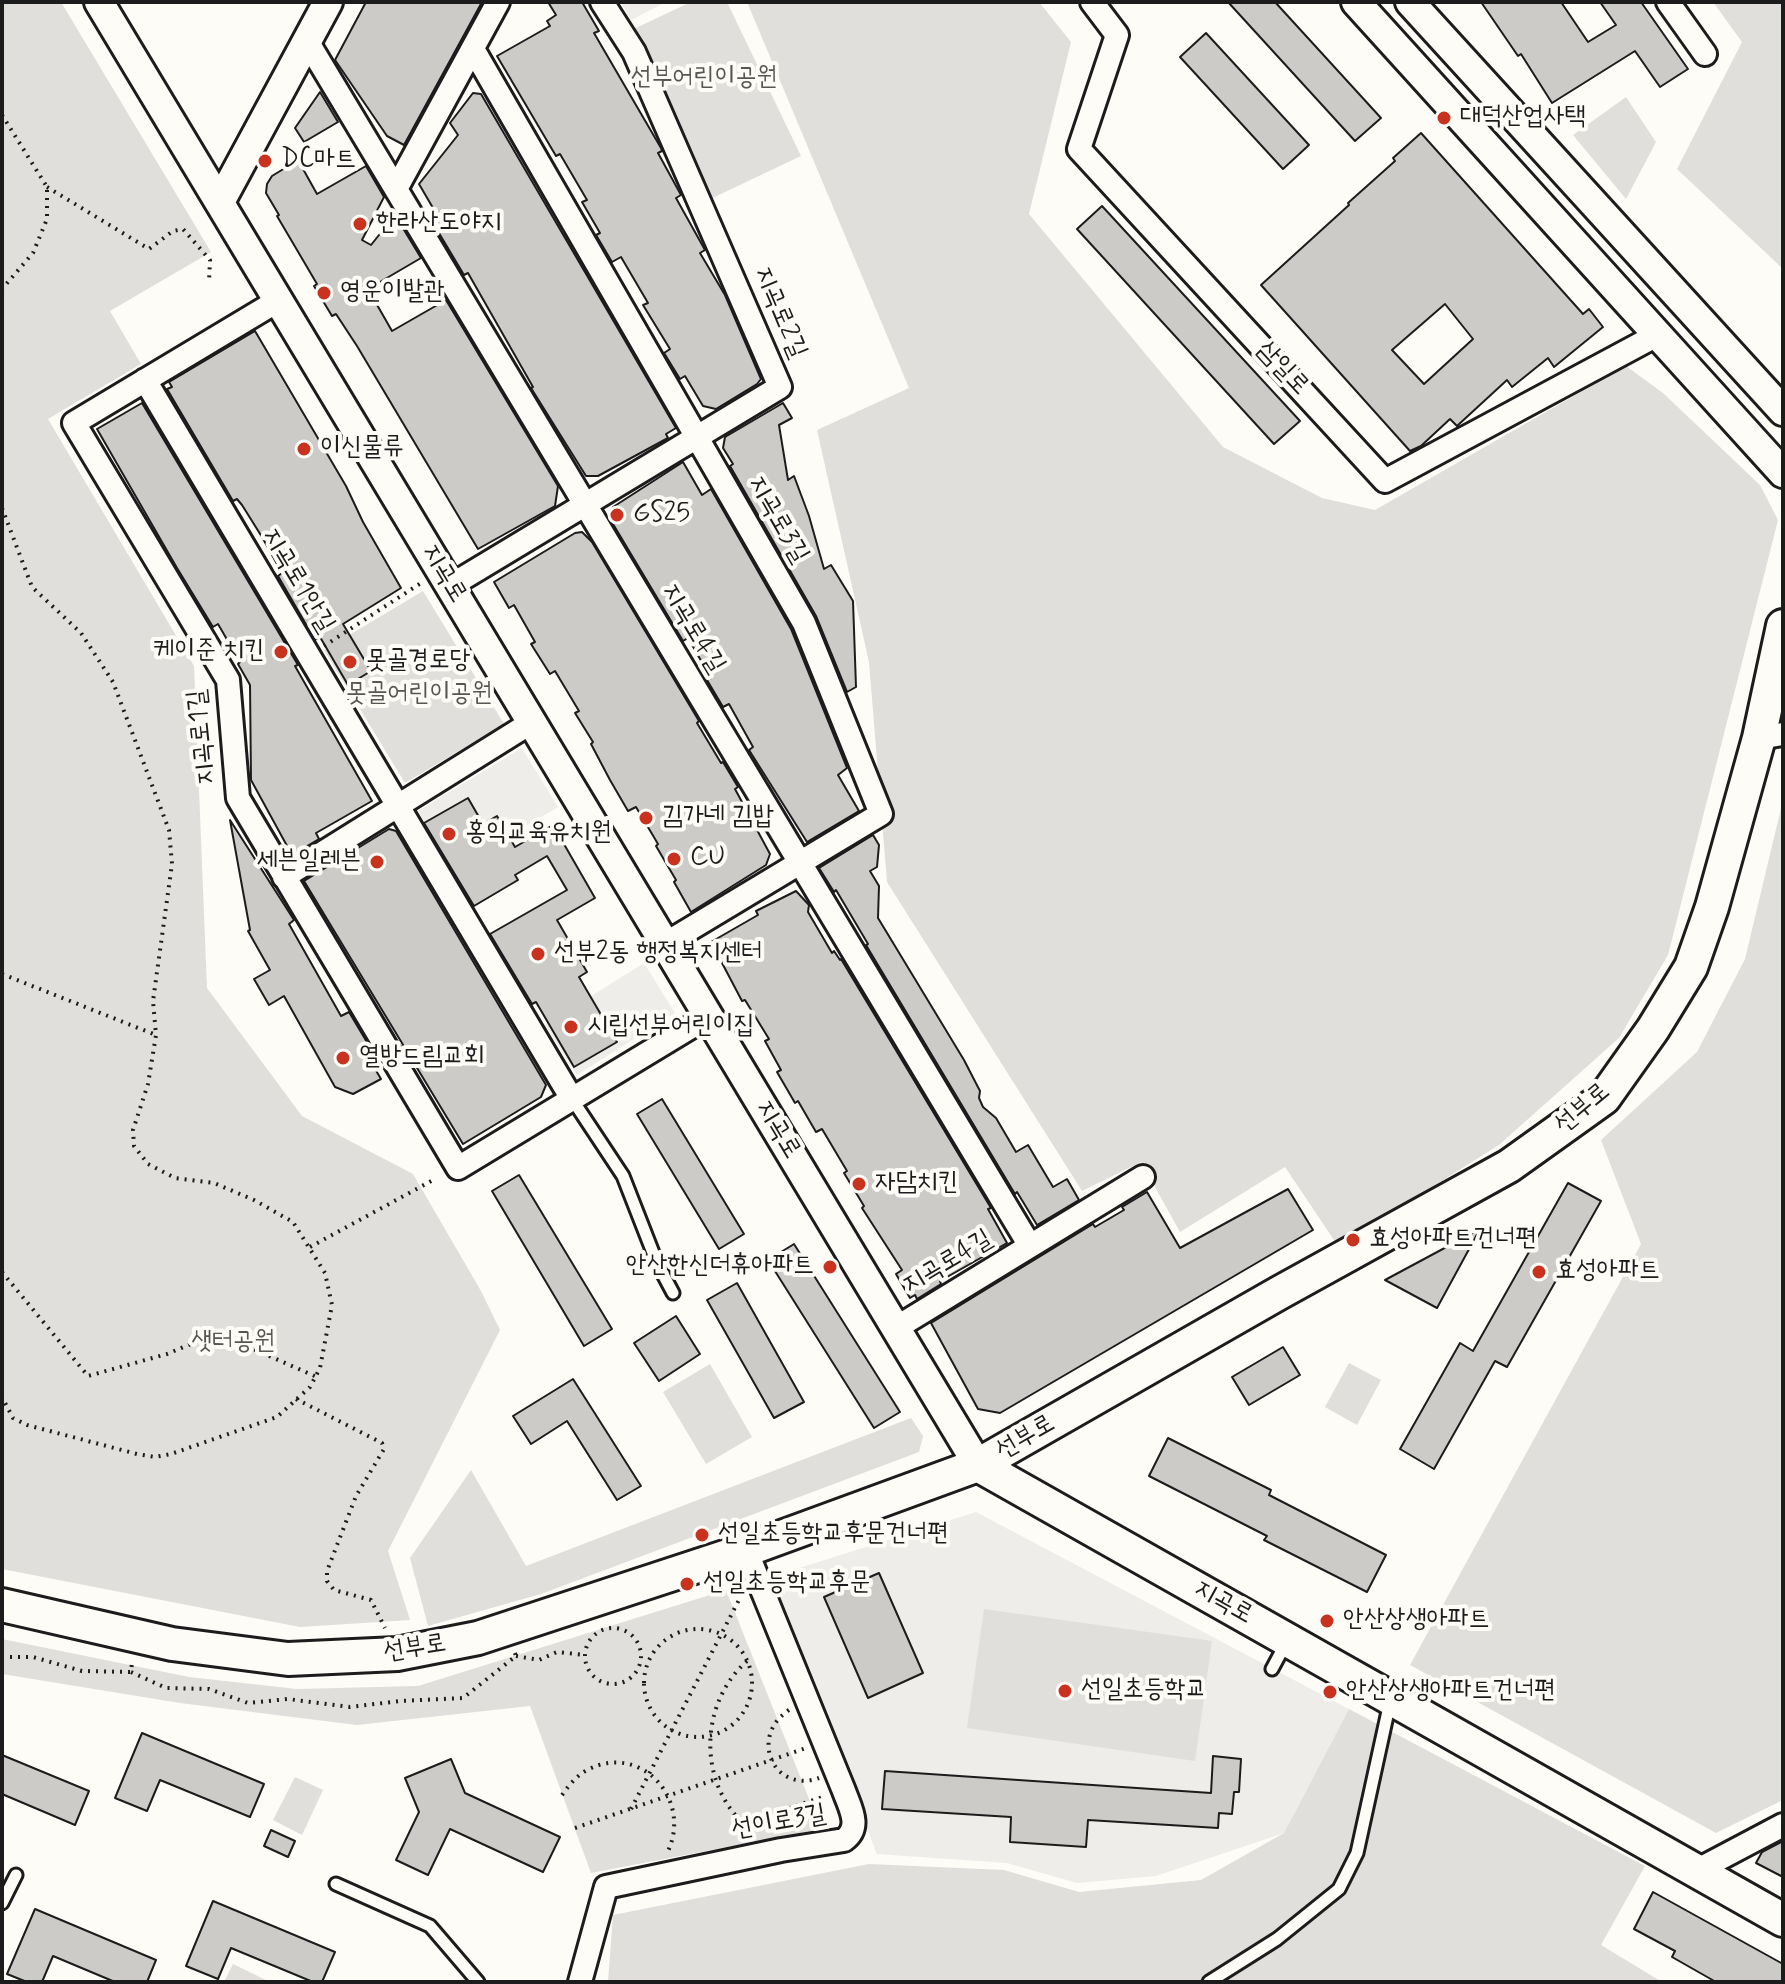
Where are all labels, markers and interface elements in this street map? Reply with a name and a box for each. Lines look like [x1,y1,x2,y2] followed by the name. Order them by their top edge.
[631,63,777,95] park label: 선부어린이공원
[1460,102,1586,134] place label: 대덕산업사택
[1435,109,1453,127] marker: 대덕산업사택
[281,145,356,177] place label: DC마트
[256,152,274,170] marker: DC마트
[376,208,502,240] place label: 한라산도야지
[351,215,369,233] marker: 한라산도야지
[746,263,812,363] street label: 지곡로2길
[340,277,445,309] place label: 영운이발관
[315,284,333,302] marker: 영운이발관
[1249,335,1315,403] street label: 삼일로
[320,433,404,465] place label: 이신물류
[295,440,313,458] marker: 이신물류
[740,471,814,569] street label: 지곡로3길
[633,499,690,531] place label: GS25
[608,506,626,524] marker: GS25
[254,523,340,639] street label: 지곡로1안길
[413,539,473,609] street label: 지곡로
[653,579,731,679] street label: 지곡로4길
[153,636,265,668] place label: 케이준 치킨
[272,643,290,661] marker: 케이준 치킨
[366,646,471,678] place label: 못골경로당
[341,653,359,671] marker: 못골경로당
[346,679,492,711] park label: 못골어린이공원
[183,688,223,786] street label: 지곡로1길
[662,802,774,834] place label: 김가네 김밥
[637,809,655,827] marker: 김가네 김밥
[465,818,611,850] place label: 홍익교육유치원
[440,825,458,843] marker: 홍익교육유치원
[690,843,725,875] place label: CU
[256,846,361,878] place label: 세븐일레븐
[665,850,683,868] marker: CU
[368,853,386,871] marker: 세븐일레븐
[554,938,762,970] place label: 선부2동 행정복지센터
[529,945,547,963] marker: 선부2동 행정복지센터
[587,1011,754,1043] place label: 시립선부어린이집
[562,1018,580,1036] marker: 시립선부어린이집
[359,1042,485,1074] place label: 열방드림교회
[334,1049,352,1067] marker: 열방드림교회
[1549,1077,1617,1141] street label: 선부로
[747,1095,807,1165] street label: 지곡로
[875,1168,959,1200] place label: 자담치킨
[850,1175,868,1193] marker: 자담치킨
[898,1224,998,1302] street label: 지곡로4길
[1369,1224,1536,1256] place label: 효성아파트건너편
[1344,1231,1362,1249] marker: 효성아파트건너편
[626,1251,814,1283] place label: 안산한신더휴아파트
[1555,1256,1660,1288] place label: 효성아파트
[821,1258,839,1276] marker: 안산한신더휴아파트
[1530,1263,1548,1281] marker: 효성아파트
[191,1327,275,1359] park label: 샛터공원
[991,1409,1061,1467] street label: 선부로
[718,1519,948,1551] place label: 선일초등학교후문건너편
[693,1526,711,1544] marker: 선일초등학교후문건너편
[703,1568,870,1600] place label: 선일초등학교후문
[1188,1574,1258,1632] street label: 지곡로
[678,1575,696,1593] marker: 선일초등학교후문
[1343,1605,1489,1637] place label: 안산상생아파트
[1318,1612,1336,1630] marker: 안산상생아파트
[382,1629,448,1669] street label: 선부로
[1081,1675,1207,1707] place label: 선일초등학교
[1346,1676,1555,1708] place label: 안산상생아파트건너편
[1056,1682,1074,1700] marker: 선일초등학교
[1321,1683,1339,1701] marker: 안산상생아파트건너편
[729,1799,829,1847] street label: 선이로3길

